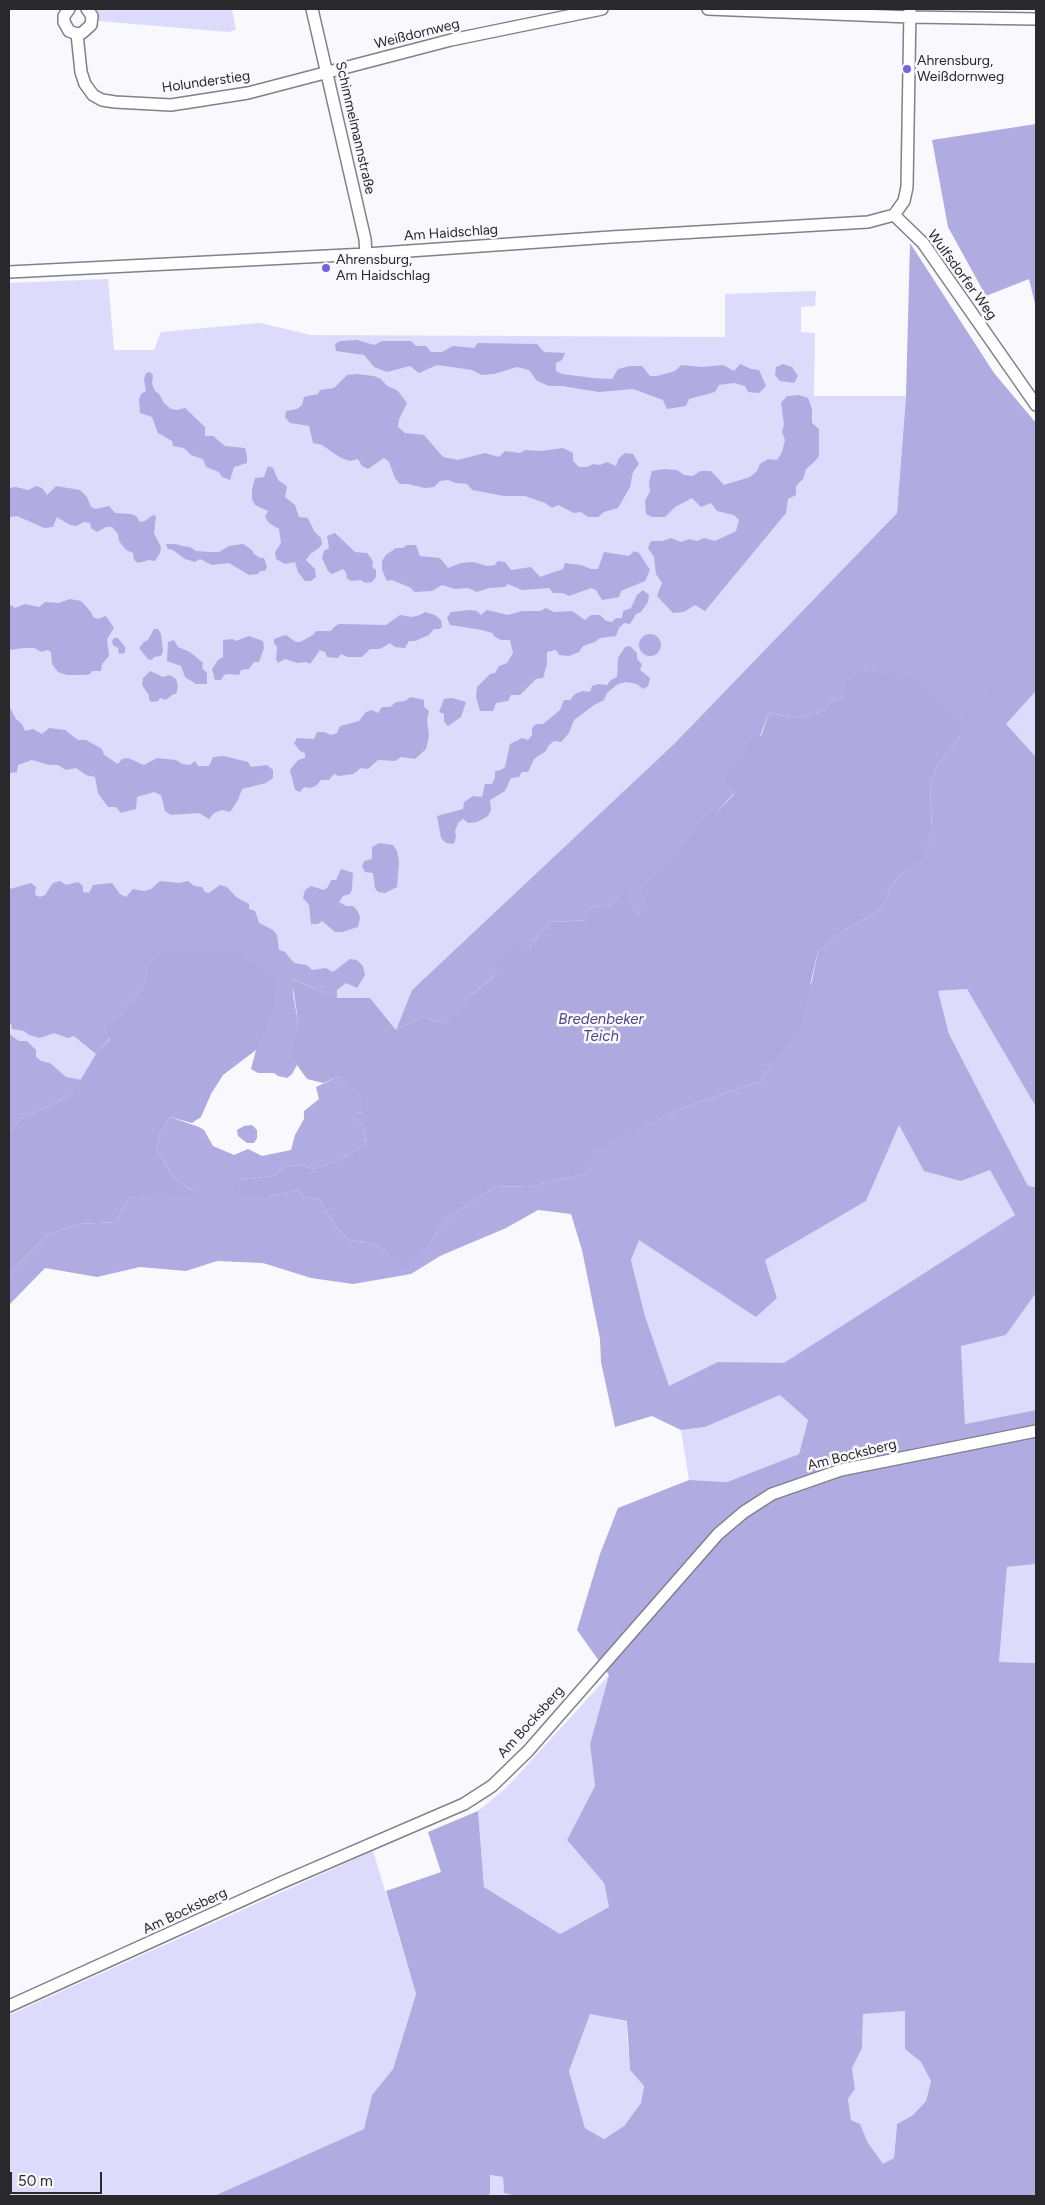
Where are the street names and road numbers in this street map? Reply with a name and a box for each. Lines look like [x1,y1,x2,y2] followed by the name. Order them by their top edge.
[373,15,461,53] street label: Weißdornweg
[332,60,378,196] street label: Schimmelmannstraße
[161,67,251,97] street label: Holunderstieg
[403,221,499,245] street label: Am Haidschlag
[924,227,1000,323] street label: Wulfsdorfer Weg
[806,1436,898,1474] street label: Am Bocksberg
[494,1682,568,1762] street label: Am Bocksberg
[140,1884,230,1938] street label: Am Bocksberg

